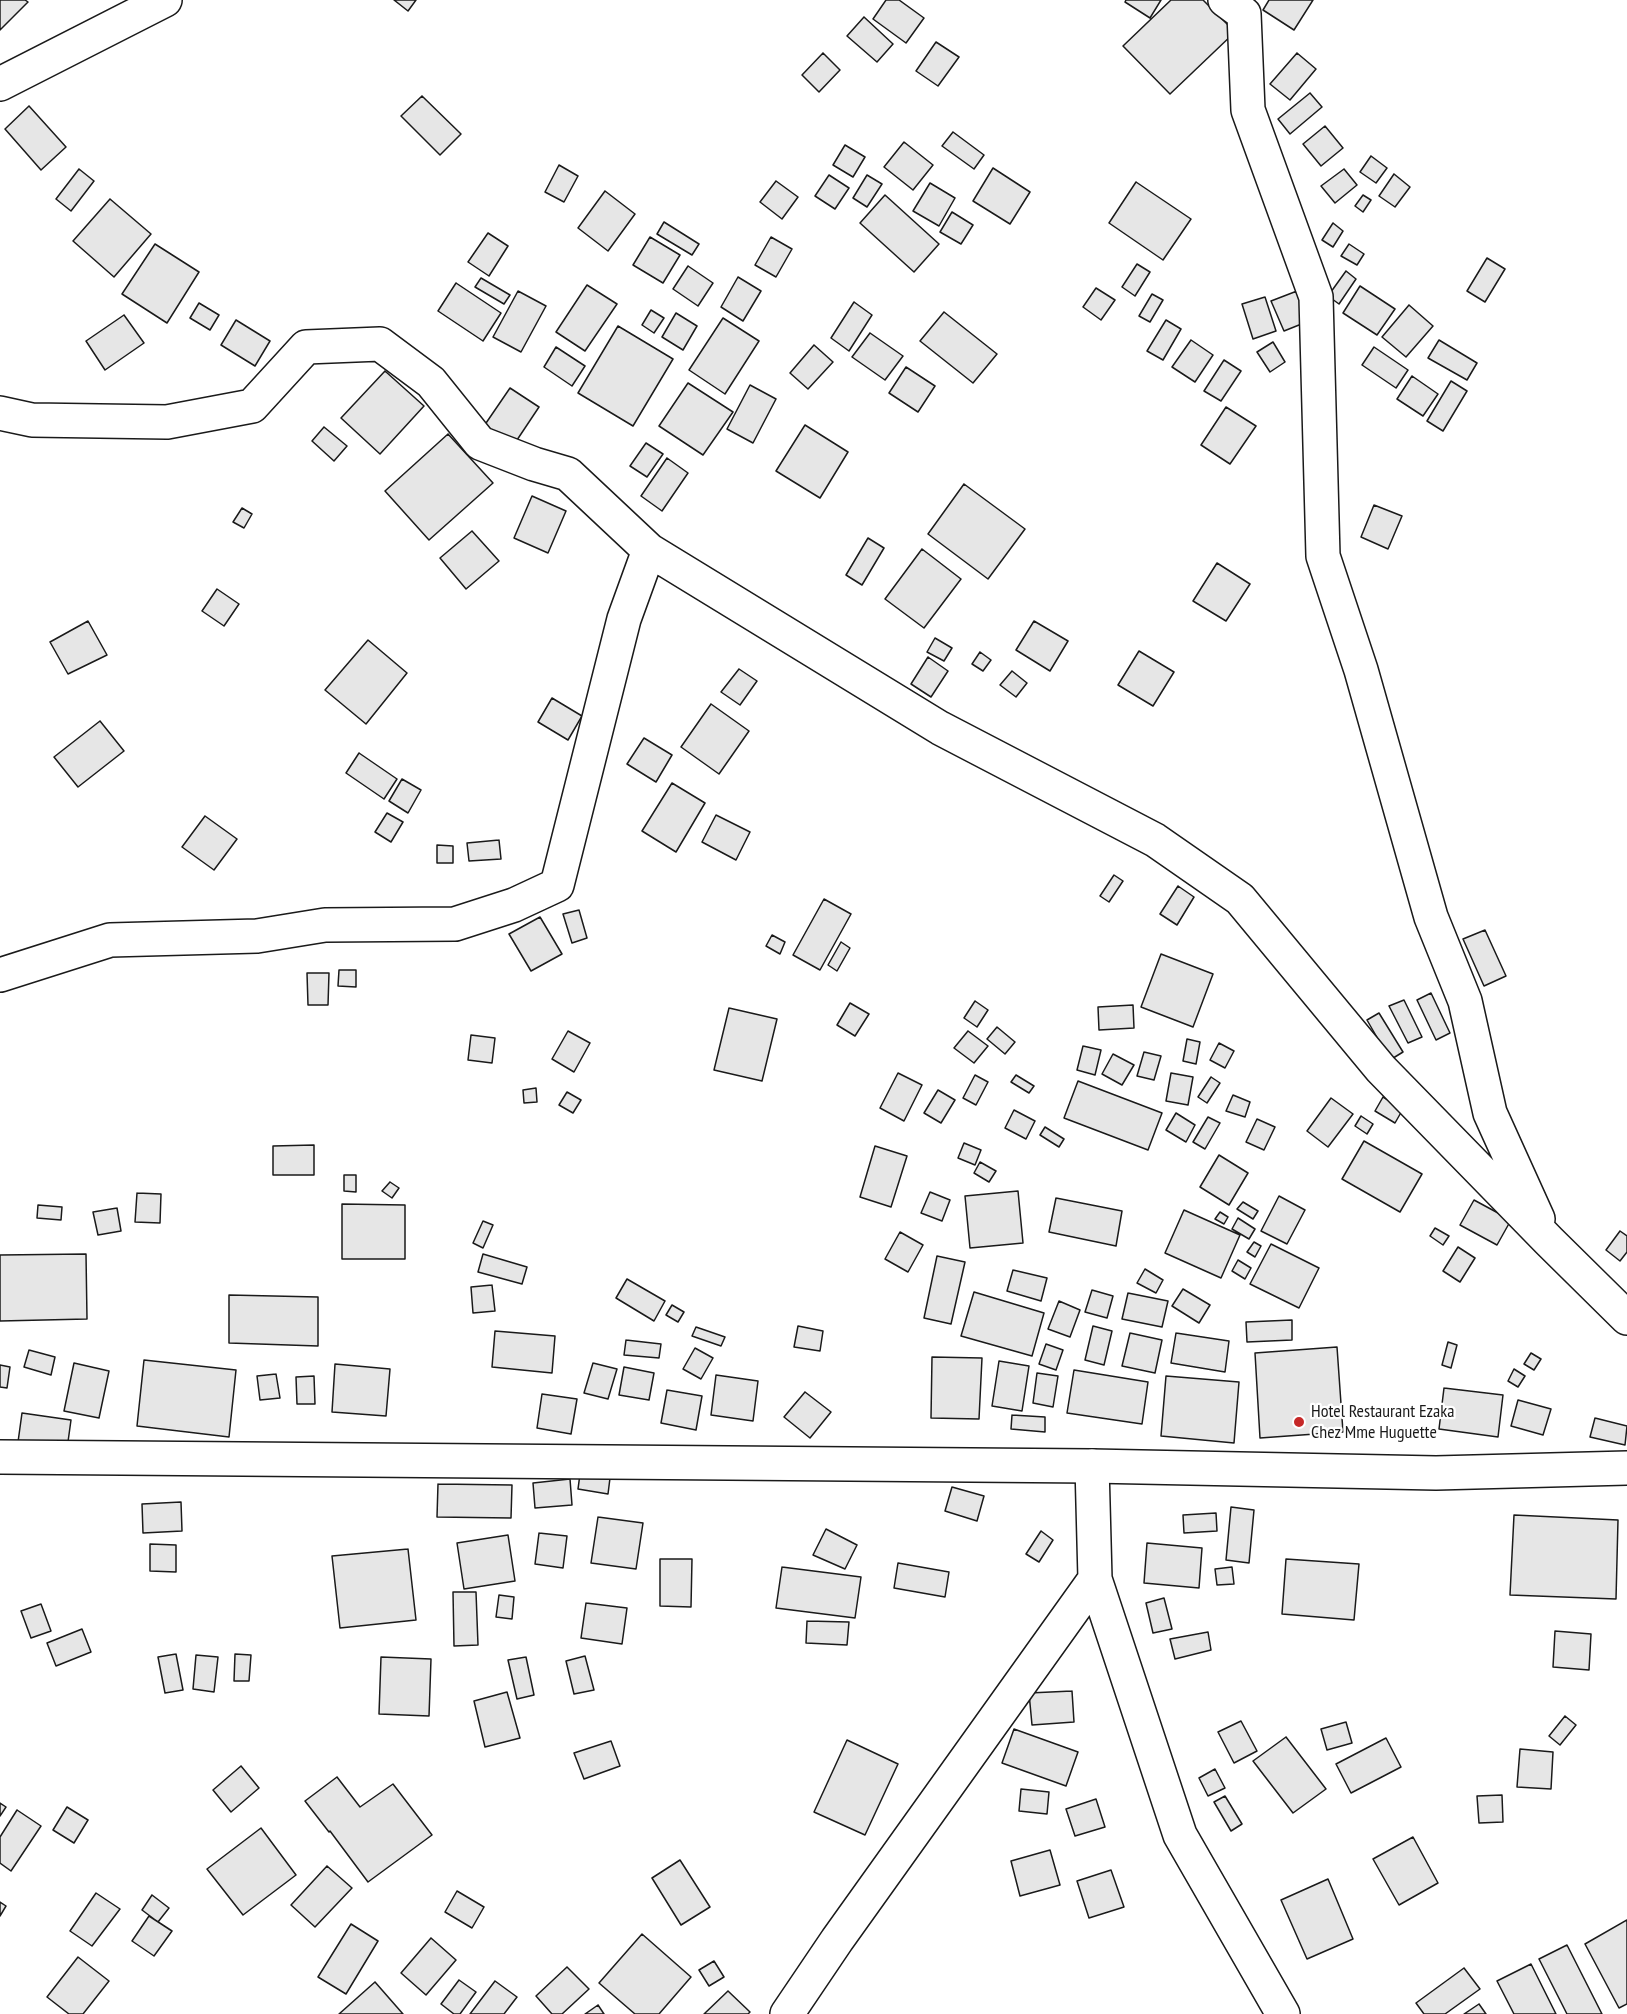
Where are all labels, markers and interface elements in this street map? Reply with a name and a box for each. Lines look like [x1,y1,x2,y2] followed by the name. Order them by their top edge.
[1311,1401,1454,1444] place label: Hotel Restaurant Ezaka Chez Mme Huguette
[1292,1415,1306,1429] marker: Hotel Restaurant Ezaka Chez Mme Huguette

